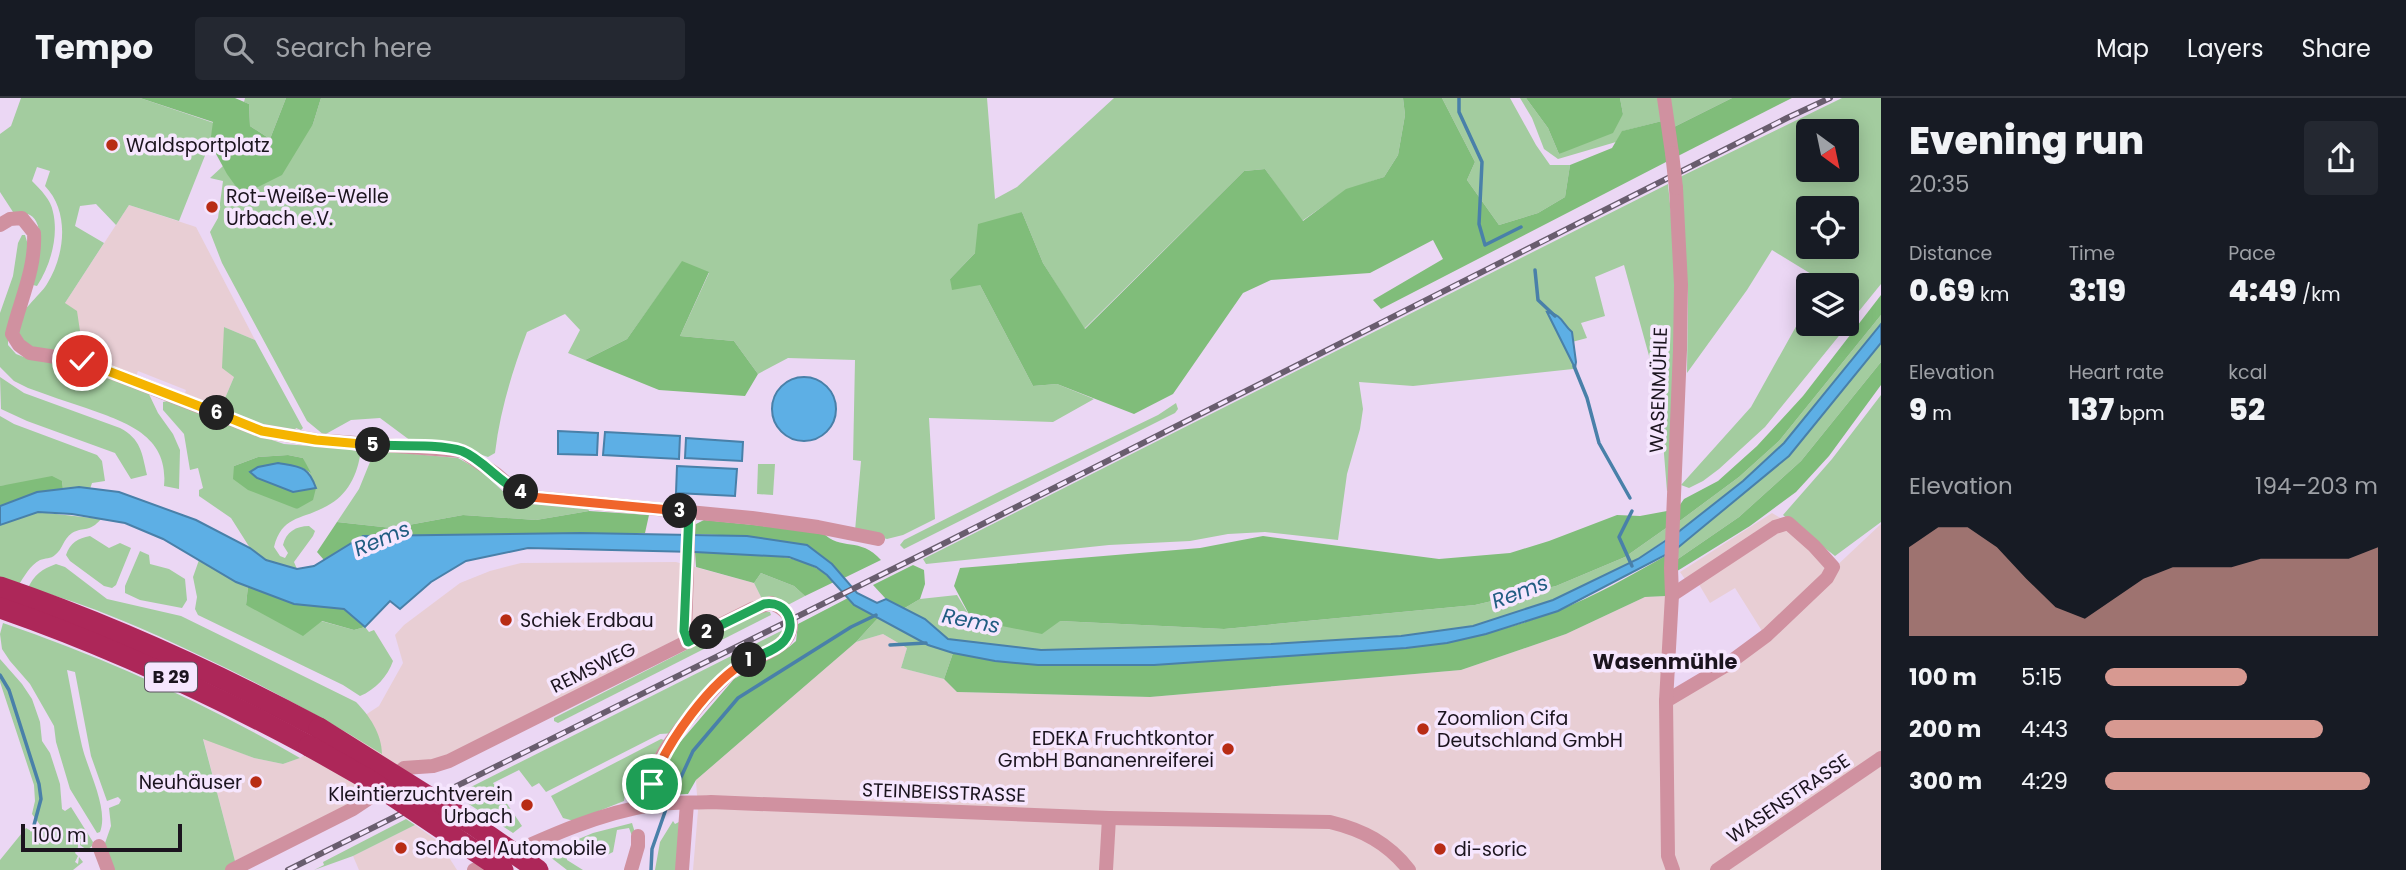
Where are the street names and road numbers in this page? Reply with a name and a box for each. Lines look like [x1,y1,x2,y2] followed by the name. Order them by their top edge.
[1643,327,1674,453] street label: WASENMÜHLE
[546,635,640,700] street label: REMSWEG
[145,662,197,692] road number: B 29
[1721,747,1855,850] street label: WASENSTRASSE
[861,776,1027,809] street label: STEINBEISSTRASSE

